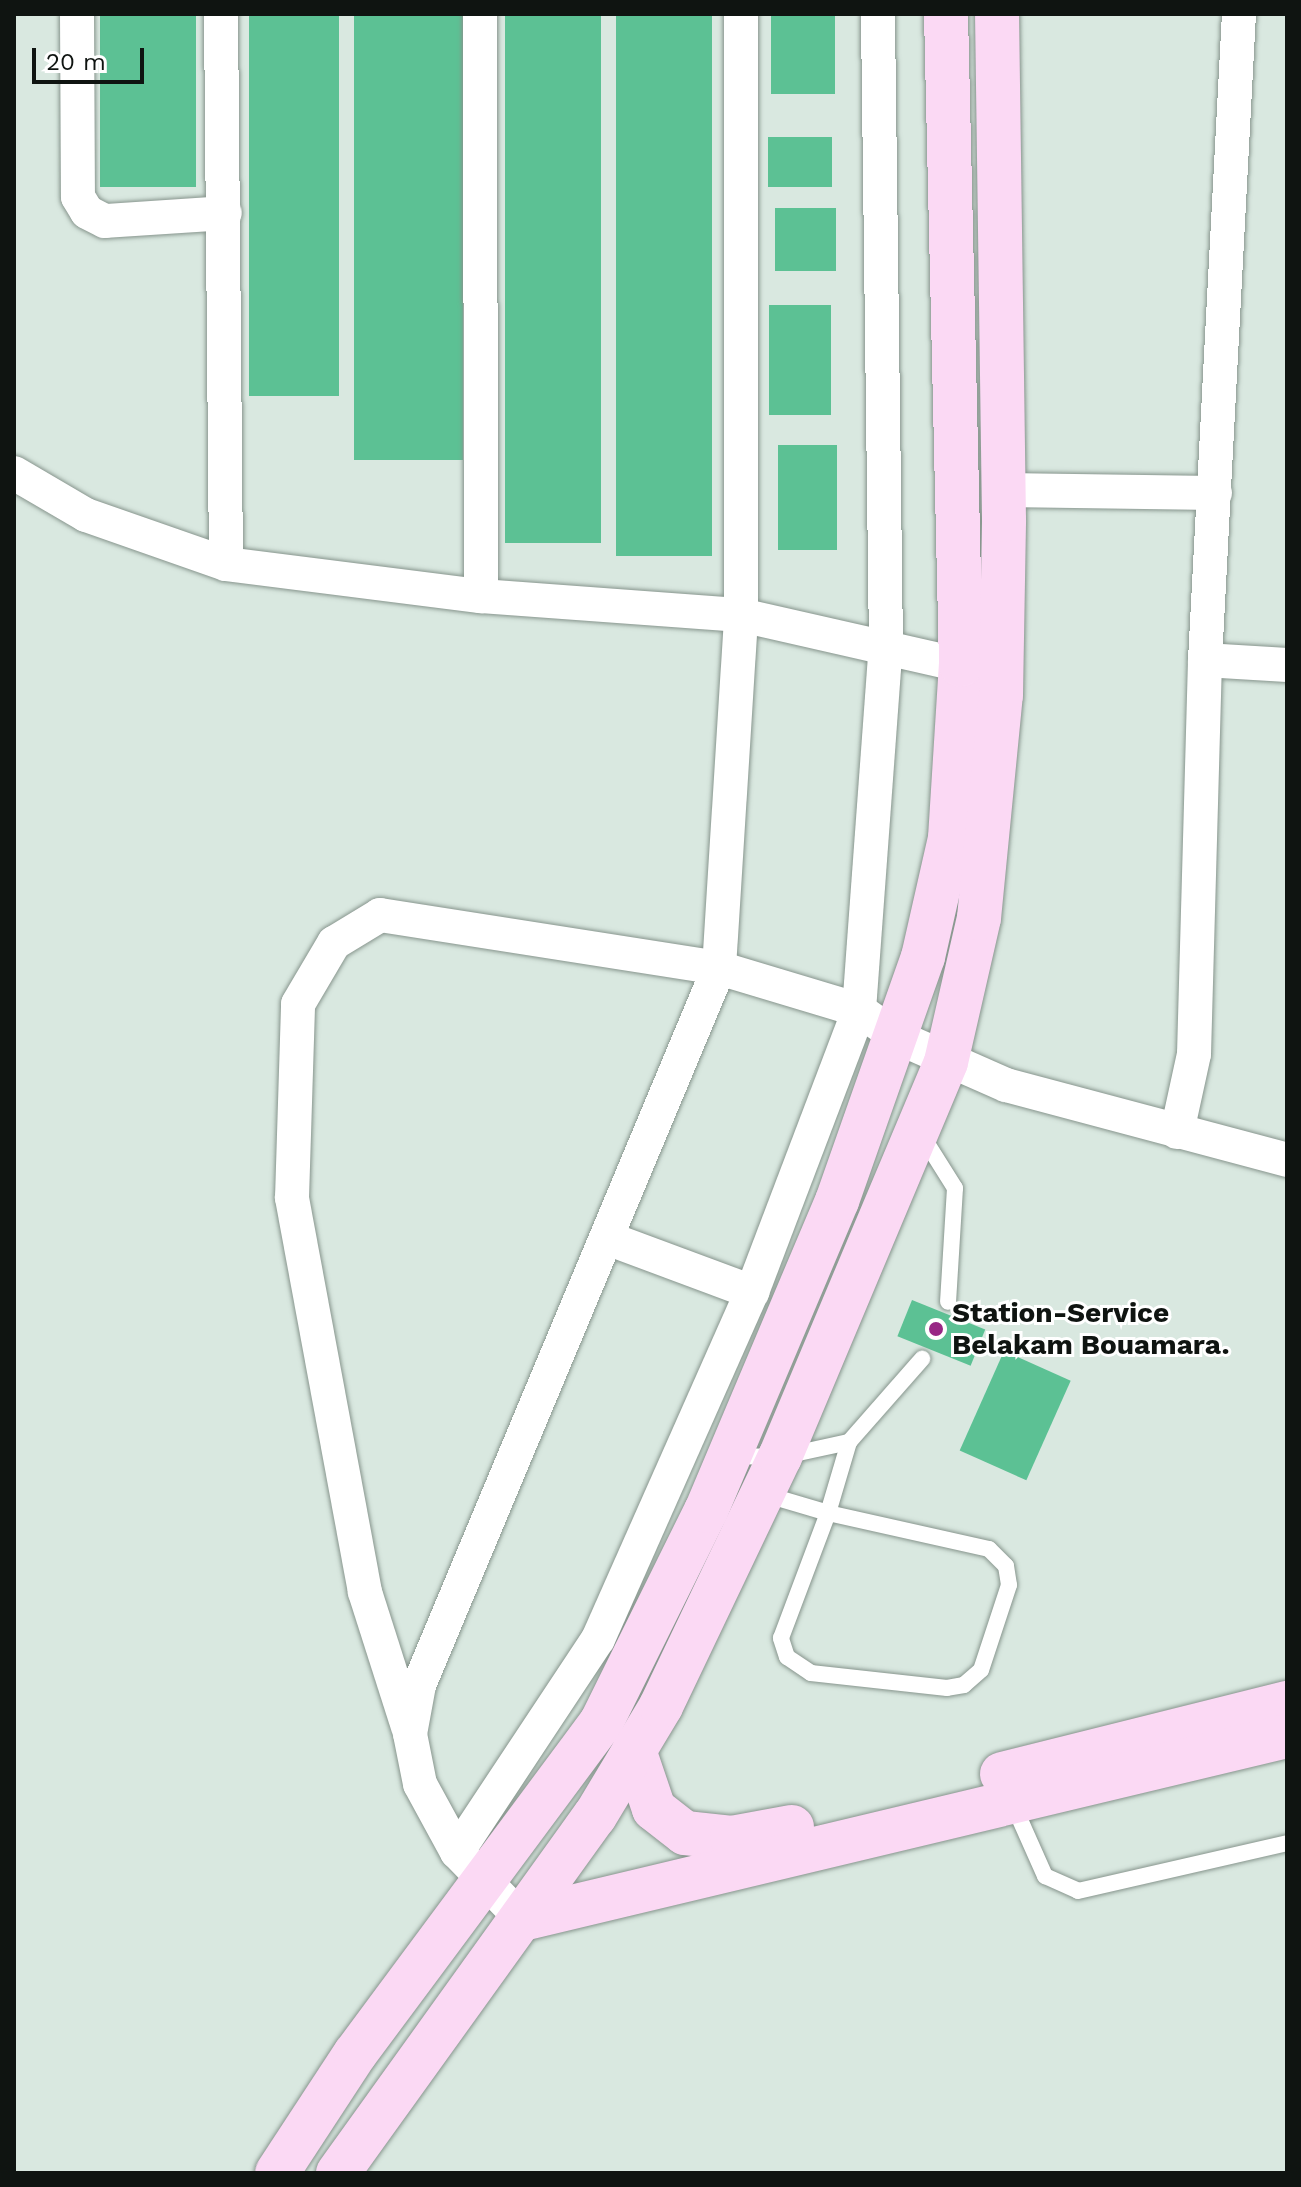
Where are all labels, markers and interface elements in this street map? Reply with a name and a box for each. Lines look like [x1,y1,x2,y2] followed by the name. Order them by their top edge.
[36,32,148,82] scale bar
[46,48,106,76] text: 20 m
[952,1296,1230,1362] place label: Station-Service Belakam Bouamara.
[927,1320,945,1338] marker: Station-Service Belakam Bouamara.

